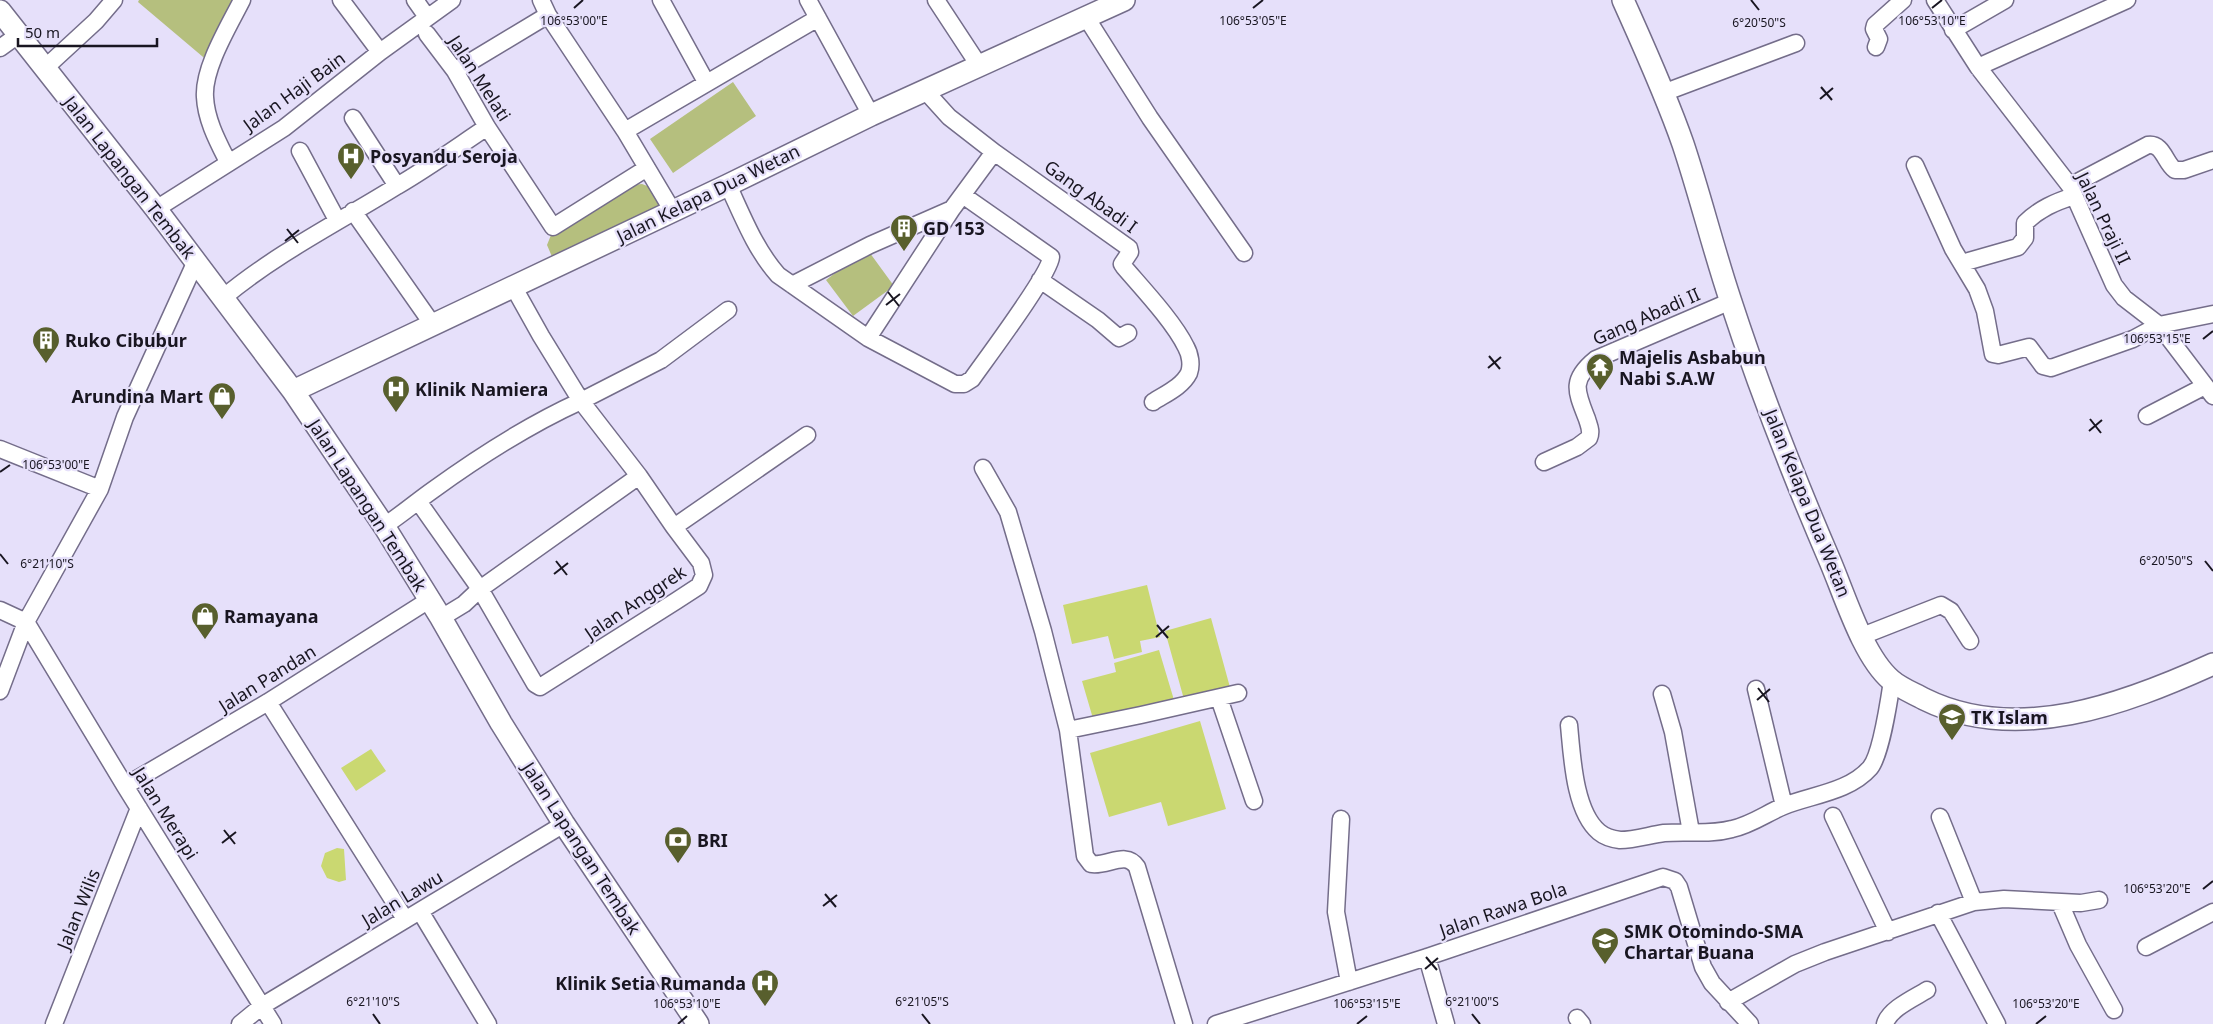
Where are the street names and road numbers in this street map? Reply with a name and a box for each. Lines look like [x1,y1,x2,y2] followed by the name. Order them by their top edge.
[442,29,517,126] street label: Jalan Melati
[237,46,350,137] street label: Jalan Haji Bain
[57,89,202,264] street label: Jalan Lapangan Tembak
[611,138,803,249] street label: Jalan Kelapa Dua Wetan
[1040,154,1142,238] street label: Gang Abadi I
[2070,166,2137,268] street label: Jalan Praji II
[1588,282,1704,350] street label: Gang Abadi II
[1759,404,1857,601] street label: Jalan Kelapa Dua Wetan
[302,413,433,596] street label: Jalan Lapangan Tembak
[578,559,691,646] street label: Jalan Anggrek
[212,639,320,718] street label: Jalan Pandan
[516,756,647,939] street label: Jalan Lapangan Tembak
[127,760,204,864] street label: Jalan Merapi
[355,864,447,933] street label: Jalan Lawu
[50,865,105,955] street label: Jalan Wilis
[1434,876,1570,943] street label: Jalan Rawa Bola

